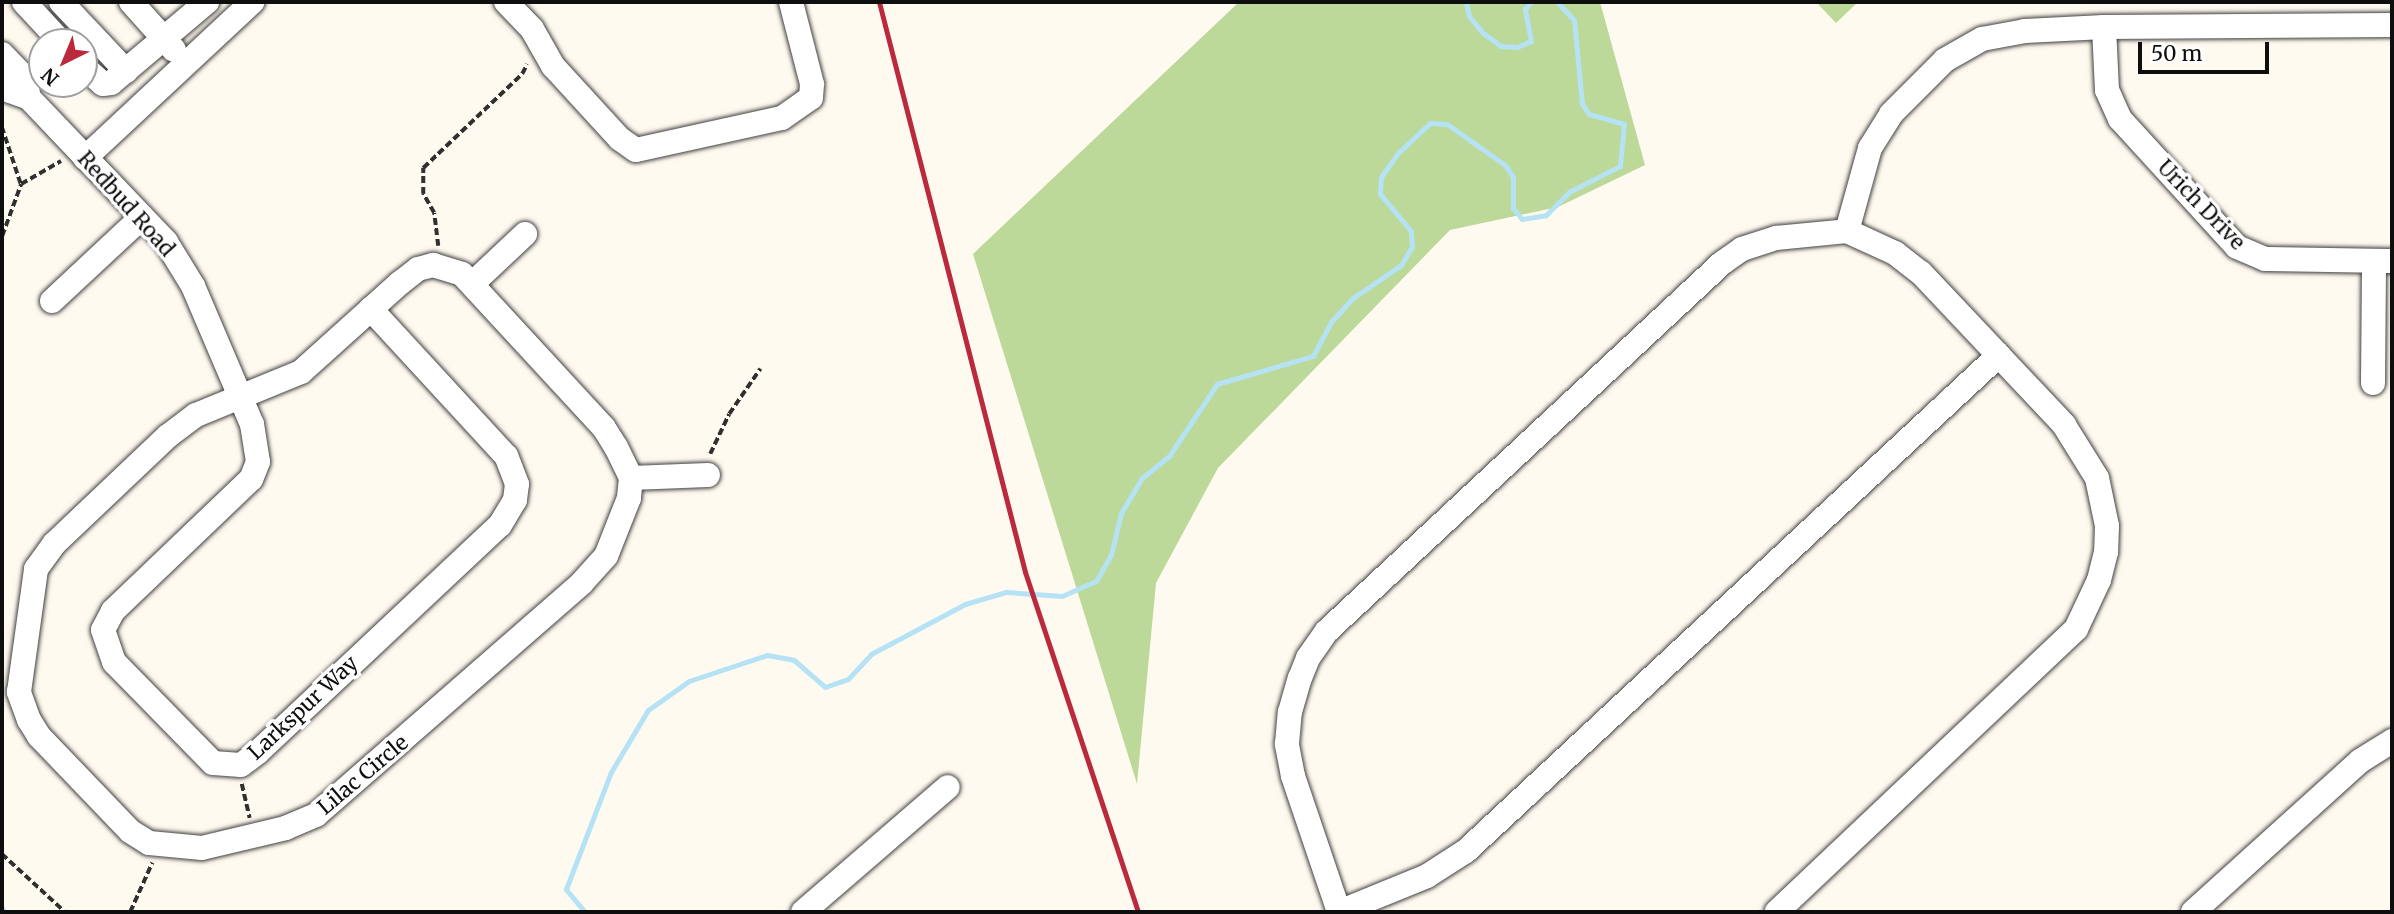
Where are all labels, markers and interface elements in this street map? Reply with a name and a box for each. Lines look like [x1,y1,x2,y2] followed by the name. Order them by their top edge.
[28,28,98,98] north arrow
[2142,28,2273,72] scale bar
[2151,40,2202,67] text: 50 m
[36,63,64,91] text: N
[72,146,180,262] street label: Redbud Road
[2152,155,2250,255] street label: Urich Drive
[243,651,363,765] street label: Larkspur Way
[313,730,413,820] street label: Lilac Circle

